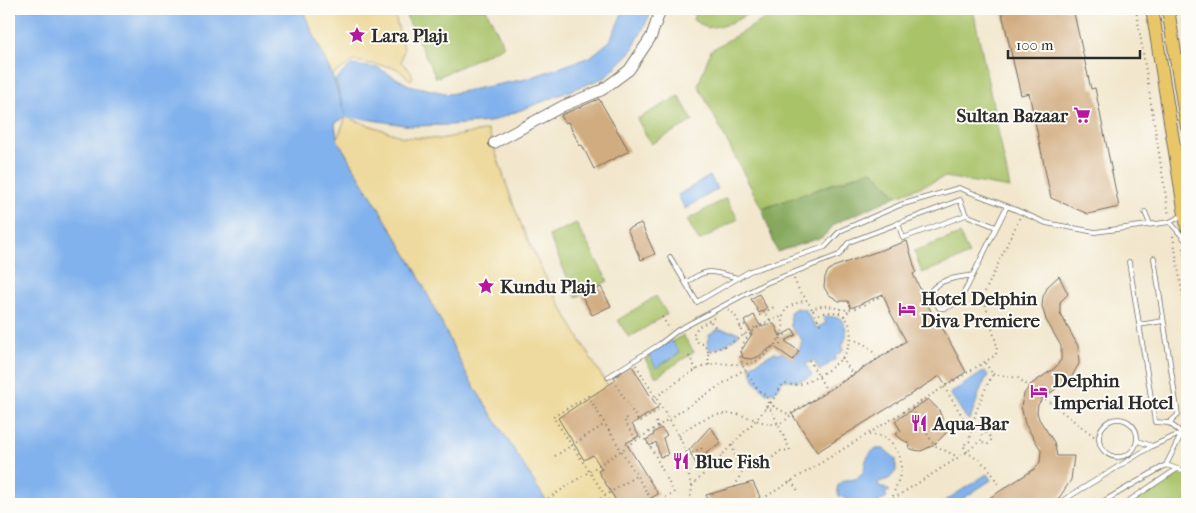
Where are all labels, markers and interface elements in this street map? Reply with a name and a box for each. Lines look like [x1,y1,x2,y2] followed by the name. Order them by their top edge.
[347,25,367,45] place icon: Lara Plajı
[371,25,449,47] place label: Lara Plajı
[1008,28,1141,60] scale bar
[1016,36,1054,54] text: 100 m
[956,105,1069,127] place label: Sultan Bazaar
[1072,105,1092,125] supermarket icon: Sultan Bazaar
[476,276,496,296] place icon: Kundu Plajı
[500,276,597,298] place label: Kundu Plajı
[921,288,1040,332] place label: Hotel Delphin Diva Premiere
[897,299,917,319] hotel icon: Hotel Delphin Diva Premiere
[1053,370,1174,414] place label: Delphin Imperial Hotel
[1029,381,1049,401] hotel icon: Delphin Imperial Hotel
[909,413,929,433] restaurant icon: Aqua-Bar
[932,413,1010,435] place label: Aqua-Bar
[671,451,691,471] restaurant icon: Blue Fish
[695,451,770,473] place label: Blue Fish

